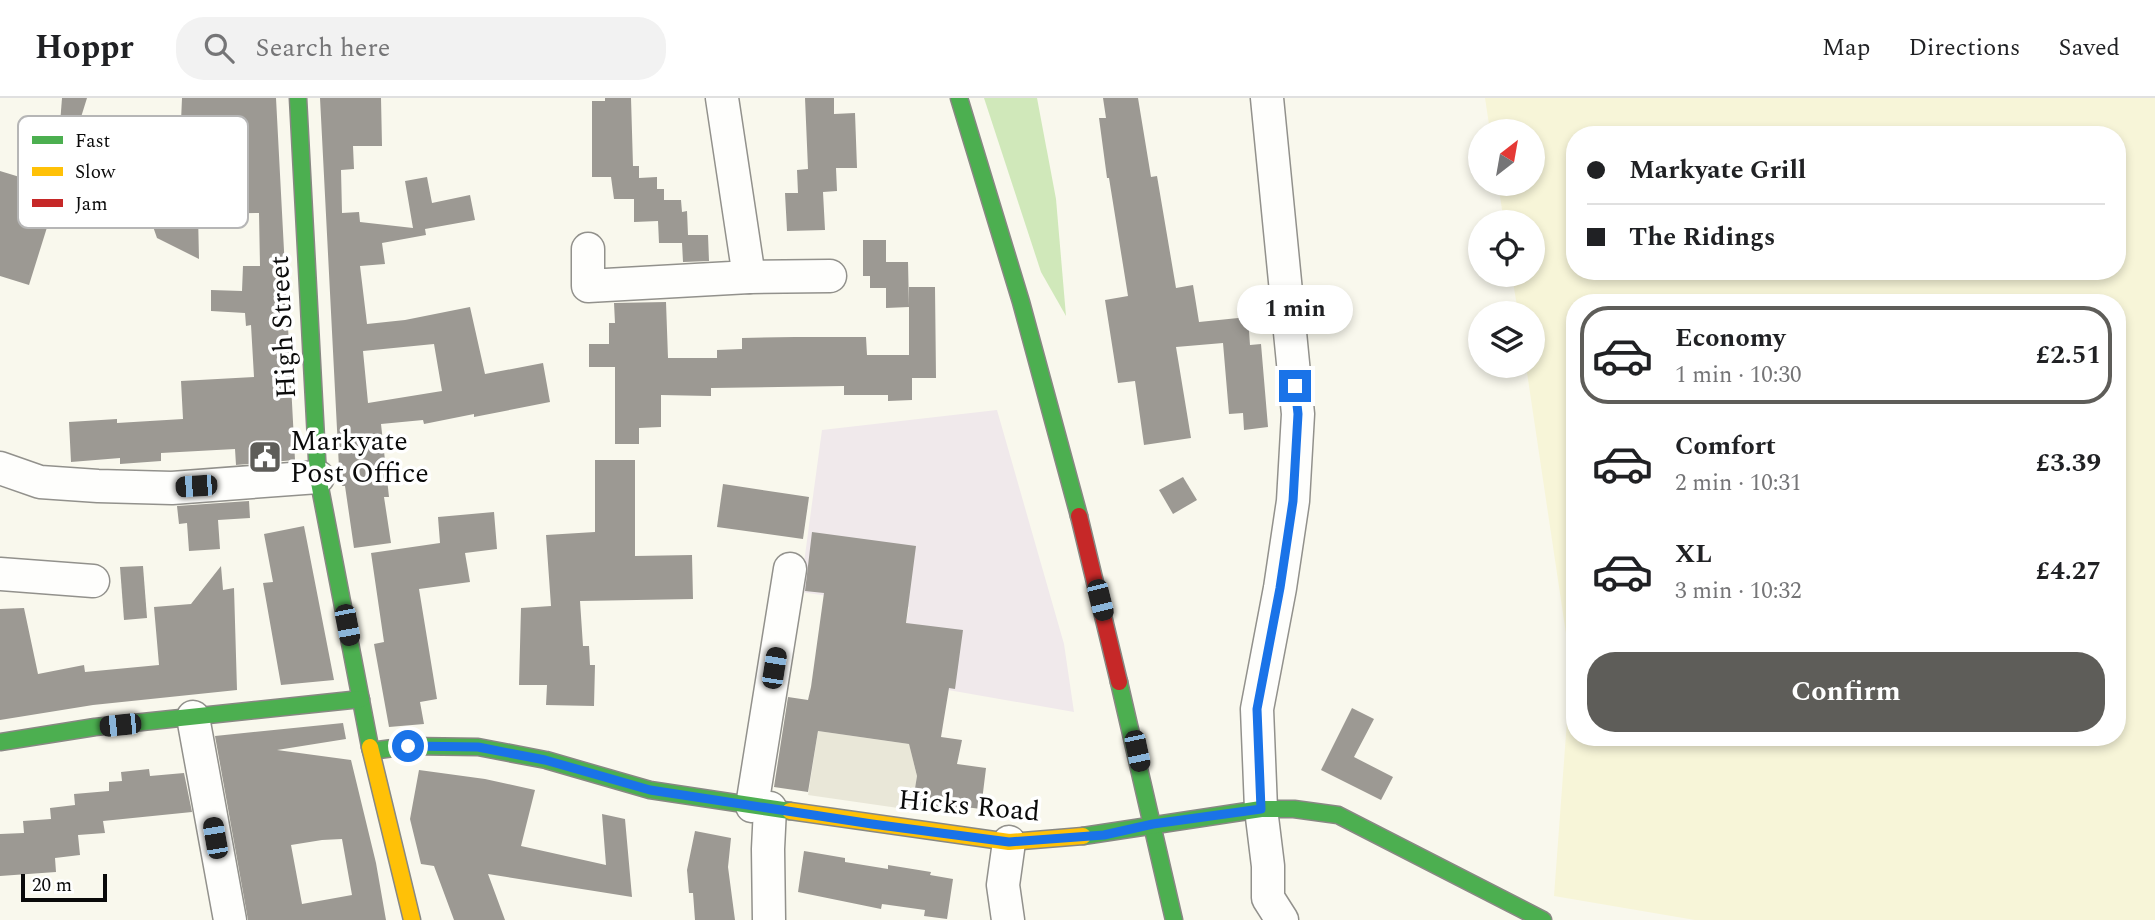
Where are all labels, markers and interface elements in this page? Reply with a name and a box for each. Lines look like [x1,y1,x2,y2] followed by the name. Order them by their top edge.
[176,17,666,80] search box
[35,23,134,73] text: Hoppr
[256,28,390,68] text: Search here
[200,29,238,67] icon: search
[1822,30,1870,66] text: Map
[1908,30,2020,66] text: Directions
[2058,30,2120,66] text: Saved
[18,116,248,228] legend
[1468,119,1545,196] north arrow
[1468,119,1545,378] map controls
[75,127,111,156] text: Fast
[1629,150,1806,190] text: Markyate Grill
[75,158,116,187] text: Slow
[75,190,107,219] text: Jam
[1468,210,1545,287] button: locate
[1629,217,1775,257] text: The Ridings
[258,254,308,400] street label: High Street
[1237,285,1353,334] callout: 1 min
[1264,292,1326,327] text: 1 min
[1468,301,1545,378] button: layers
[1675,318,1785,358] text: Economy
[1591,324,1654,387] icon: car
[2036,335,2101,375] text: £2.51
[1675,358,1802,393] text: 1 min · 10:30
[1279,370,1311,402] route end
[290,420,429,495] place label: Markyate Post Office
[1675,426,1776,466] text: Comfort
[1591,432,1654,495] icon: car
[246,438,284,476] public building icon: Markyate Post Office
[2036,443,2101,483] text: £3.39
[1675,466,1802,501] text: 2 min · 10:31
[175,474,218,498] car
[1675,534,1712,574] text: XL
[1591,540,1654,603] icon: car
[2036,551,2101,591] text: £4.27
[1675,574,1802,609] text: 3 min · 10:32
[1085,577,1116,623] car
[333,602,362,648] car
[761,646,788,690] car
[1587,652,2105,732] button: Confirm
[99,712,142,738] car
[1123,728,1152,774] car
[392,730,424,762] route start
[896,778,1042,834] street label: Hicks Road
[202,815,229,861] car
[21,871,107,903] scale bar
[32,871,72,900] text: 20 m

